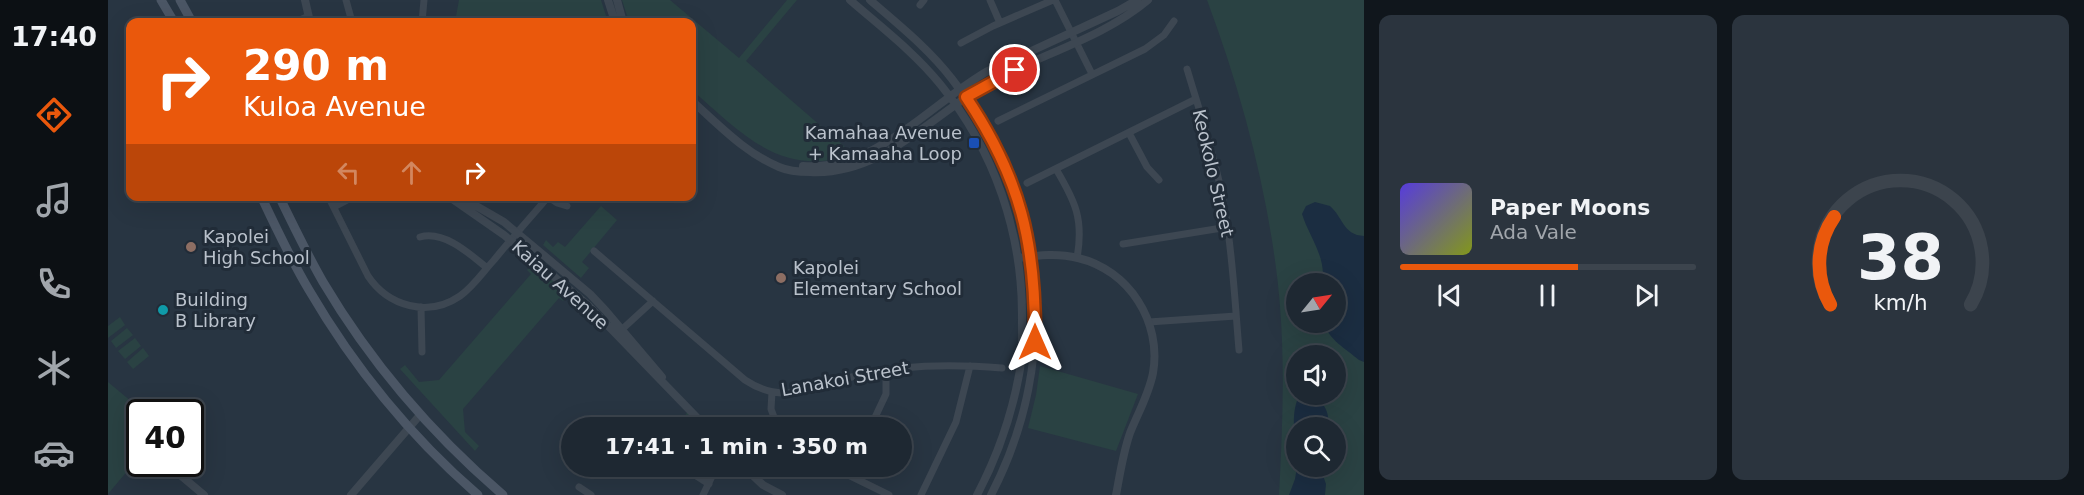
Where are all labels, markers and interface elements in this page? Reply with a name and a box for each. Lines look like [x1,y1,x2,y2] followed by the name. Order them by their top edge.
[11,21,97,52] text: 17:40
[243,41,389,90] text: 290 m
[144,42,222,120] icon: right
[989,44,1040,95] pin
[998,53,1031,86] icon: arrive
[243,91,426,122] text: Kuloa Avenue
[33,94,75,136] icon: directions
[1189,107,1238,239] street label: Keokolo Street
[805,122,962,164] place label: Kamahaa Avenue + Kamaaha Loop
[967,136,981,150] marker: Kamahaa Avenue + Kamaaha Loop
[332,156,365,189] icon: left
[395,156,428,189] icon: ahead
[458,156,491,189] icon: right
[33,179,75,221] icon: music
[1490,195,1650,220] text: Paper Moons
[1490,220,1577,244] text: Ada Vale
[1857,221,1944,294] text: 38
[203,226,310,268] place label: Kapolei High School
[508,236,613,333] street label: Kaiau Avenue
[184,240,198,254] marker: Kapolei High School
[793,257,962,299] place label: Kapolei Elementary School
[33,263,75,305] icon: phone
[774,271,788,285] marker: Kapolei Elementary School
[1286,273,1346,333] north arrow
[1286,273,1346,477] map controls
[1433,279,1466,312] icon: previous
[1531,279,1564,312] icon: pause
[1630,279,1663,312] icon: next
[175,289,256,331] place label: Building B Library
[1873,290,1927,315] text: km/h
[156,303,170,317] marker: Building B Library
[1003,310,1067,374] position arrow
[1286,345,1346,405] button: sound
[33,347,75,389] icon: climate
[779,357,911,400] street label: Lanakoi Street
[126,399,204,477] speed limit sign: 40
[1286,417,1346,477] button: search
[33,432,75,474] icon: car
[605,434,868,459] text: 17:41 · 1 min · 350 m

